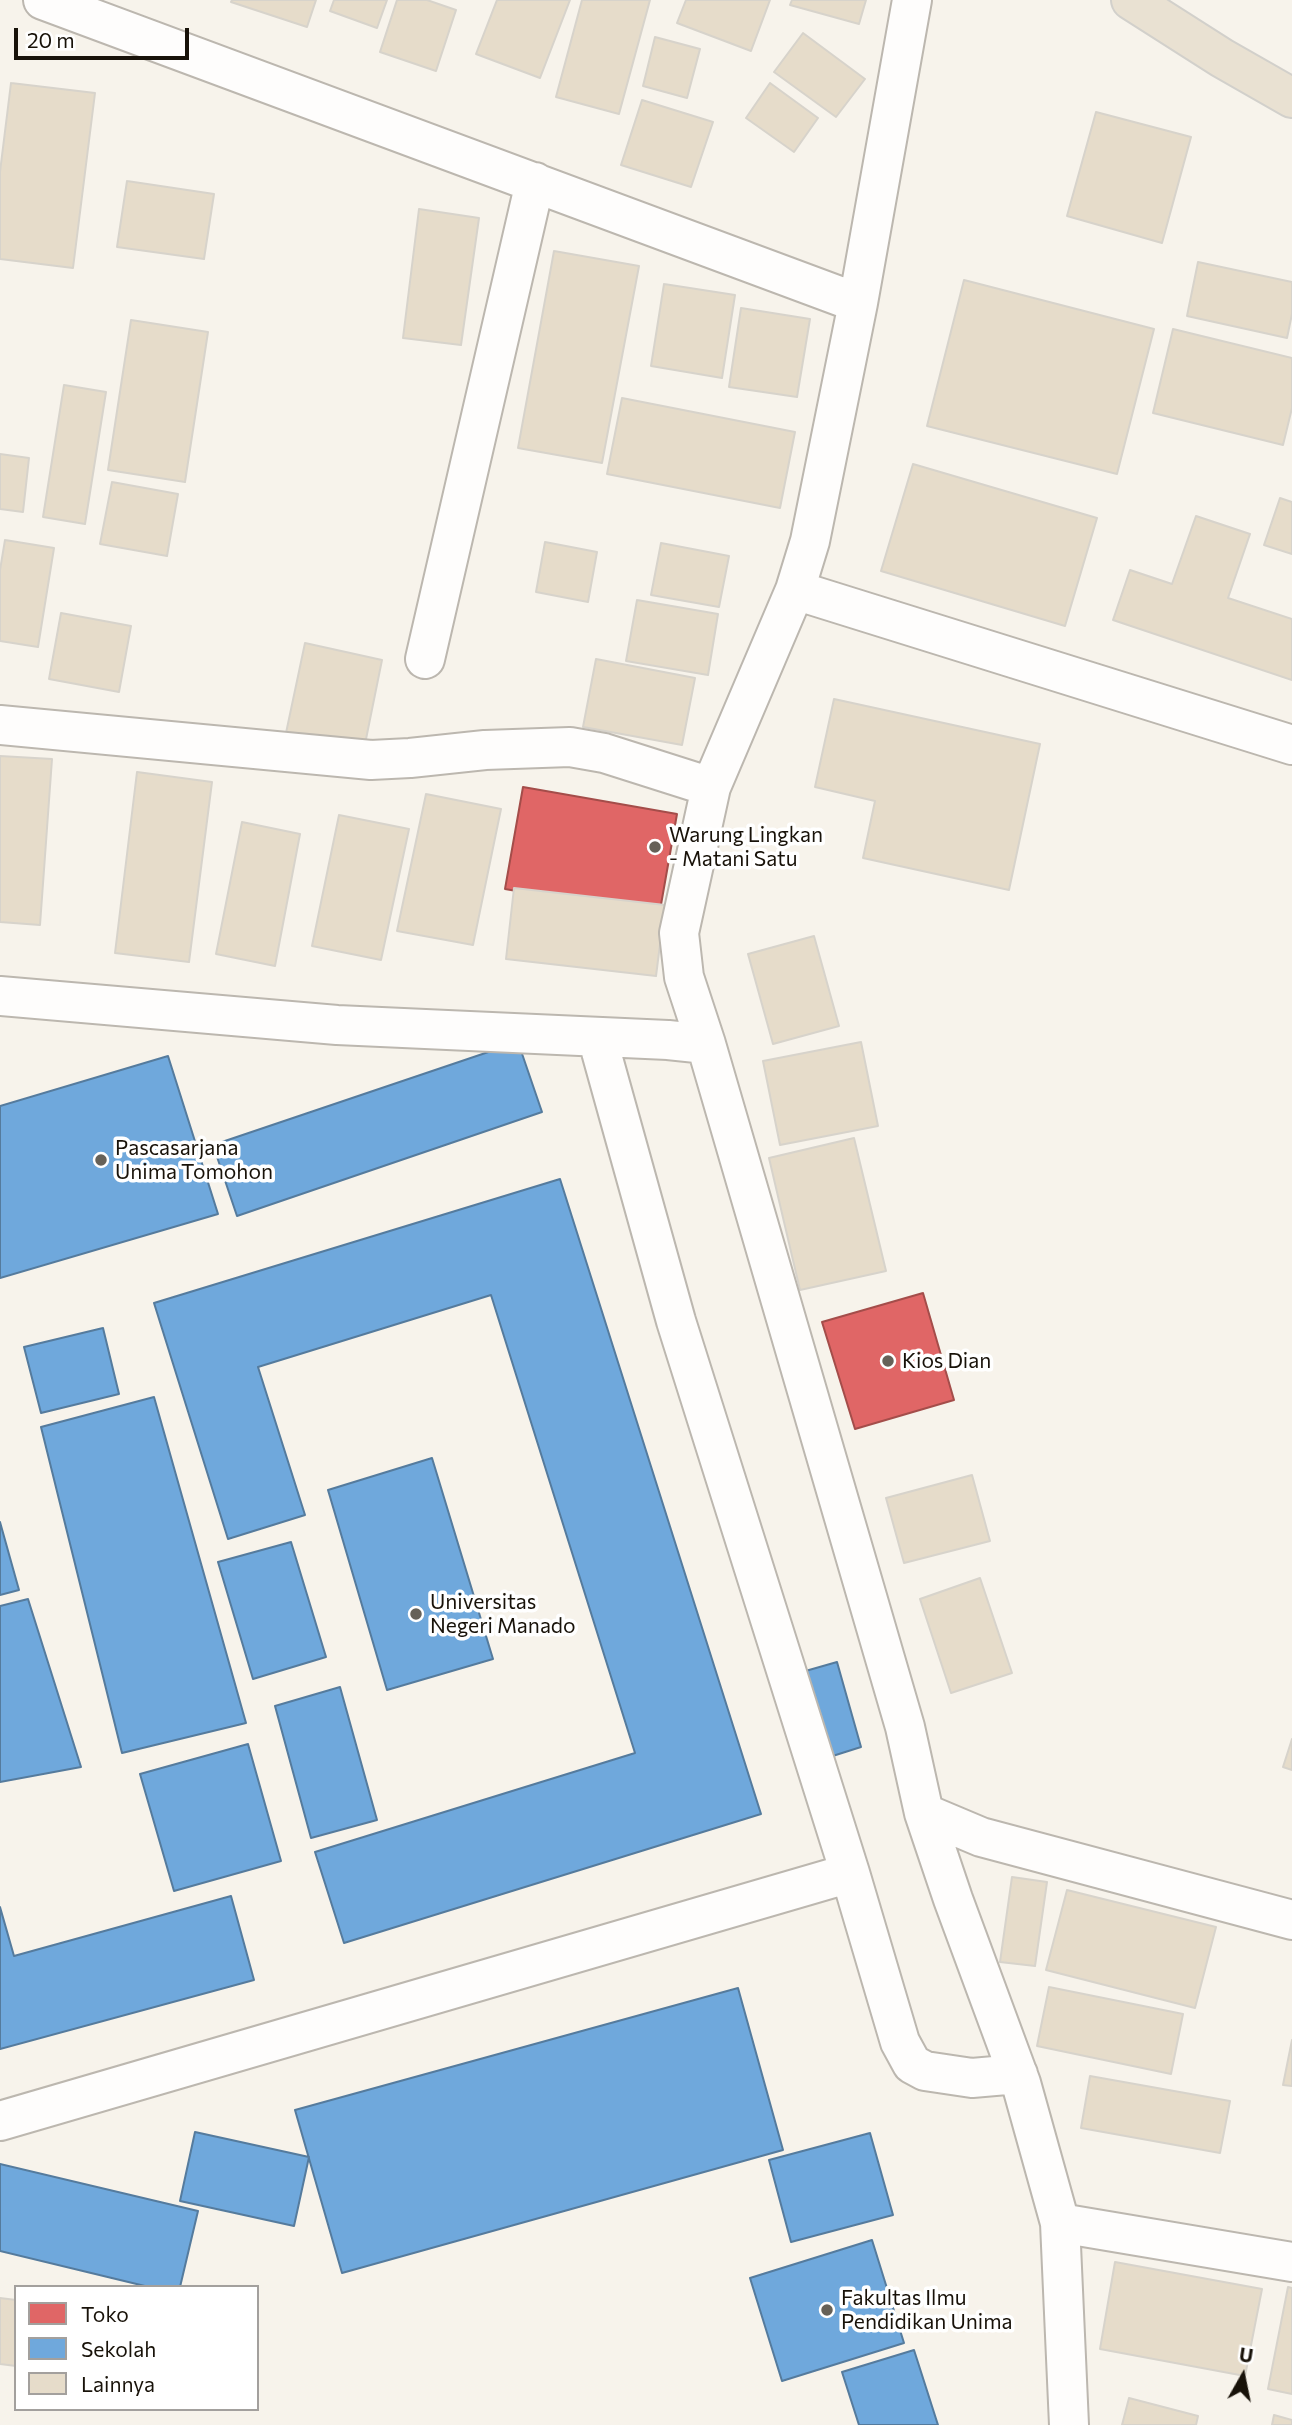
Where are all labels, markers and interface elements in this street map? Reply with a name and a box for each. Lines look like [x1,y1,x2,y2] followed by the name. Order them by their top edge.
[18,14,192,58] scale bar
[27,27,75,52] text: 20 m
[669,822,823,872] place label: Warung Lingkan - Matani Satu
[647,839,663,855] marker: Warung Lingkan - Matani Satu
[115,1135,273,1185] place label: Pascasarjana Unima Tomohon
[93,1152,109,1168] marker: Pascasarjana Unima Tomohon
[902,1348,991,1374] place label: Kios Dian
[880,1353,896,1369] marker: Kios Dian
[430,1589,576,1639] place label: Universitas Negeri Manado
[408,1606,424,1622] marker: Universitas Negeri Manado
[14,2285,259,2411] legend
[841,2285,1012,2335] place label: Fakultas Ilmu Pendidikan Unima
[81,2301,129,2326] text: Toko
[819,2302,835,2318] marker: Fakultas Ilmu Pendidikan Unima
[81,2336,156,2361] text: Sekolah
[1208,2341,1278,2411] north arrow
[1238,2342,1255,2367] text: U
[81,2371,155,2396] text: Lainnya

